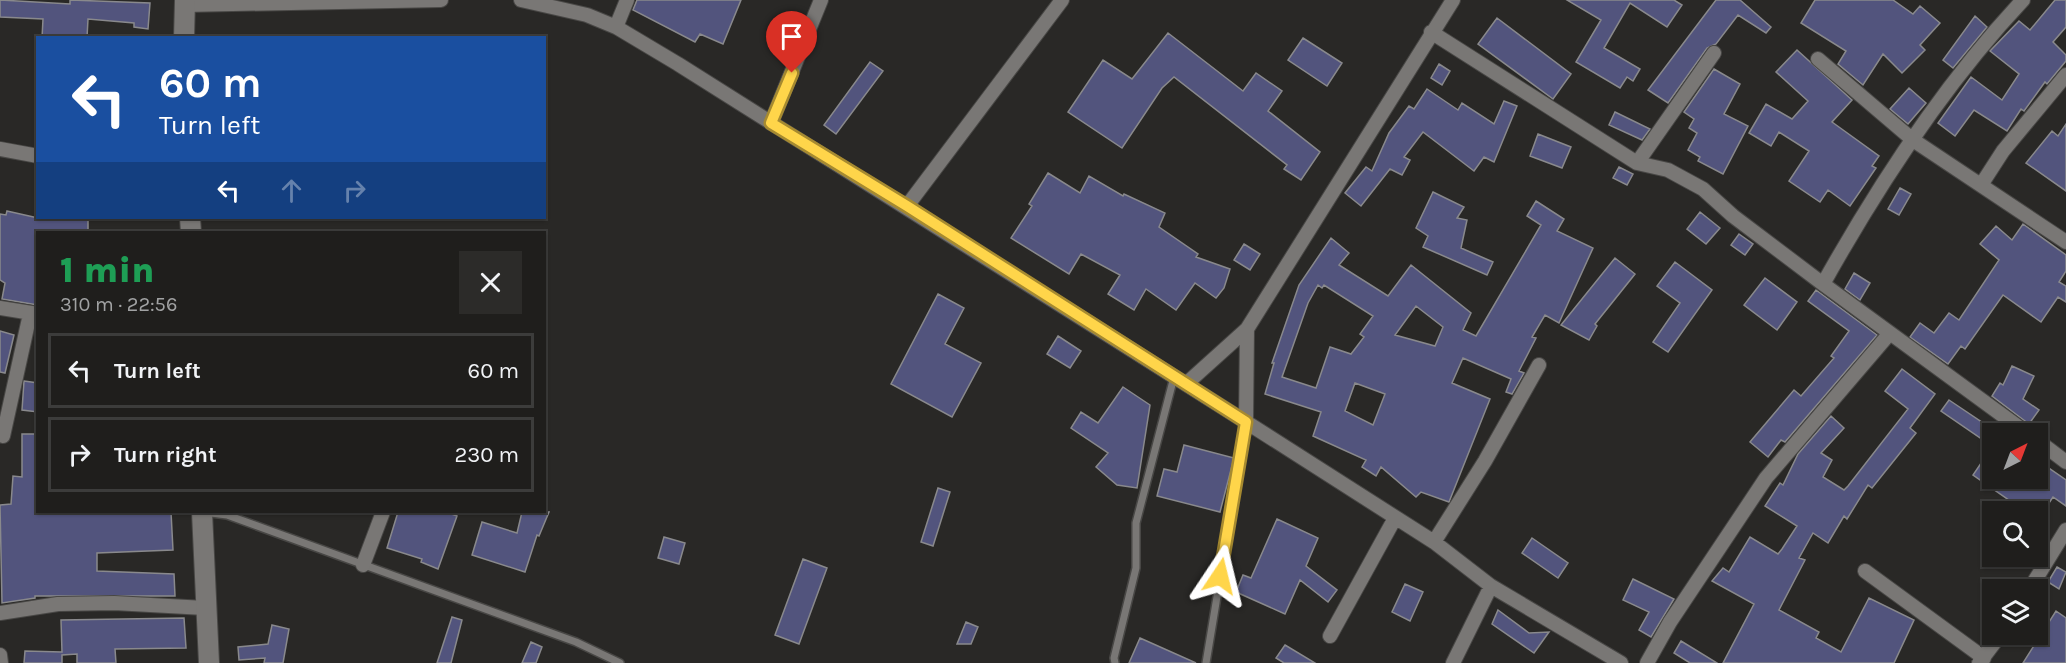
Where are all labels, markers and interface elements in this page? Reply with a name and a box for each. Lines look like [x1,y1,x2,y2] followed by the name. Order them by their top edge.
[766,11,817,73] pin
[775,20,808,53] icon: arrive
[159,58,262,108] text: 60 m
[60,60,138,138] icon: left
[159,109,260,141] text: Turn left
[212,174,245,207] icon: left
[275,174,308,207] icon: ahead
[338,174,371,207] icon: right
[60,249,154,291] text: 1 min
[459,251,522,314] button: close
[60,293,177,316] text: 310 m · 22:56
[63,354,96,387] icon: left
[114,358,201,384] text: Turn left
[468,358,519,384] text: 60 m
[1982,423,2048,489] north arrow
[1982,423,2048,645] map controls
[63,438,96,471] icon: right
[114,442,217,468] text: Turn right
[454,442,519,468] text: 230 m
[1982,501,2048,567] button: search
[1188,544,1252,608] position arrow
[1982,579,2048,645] button: layers

